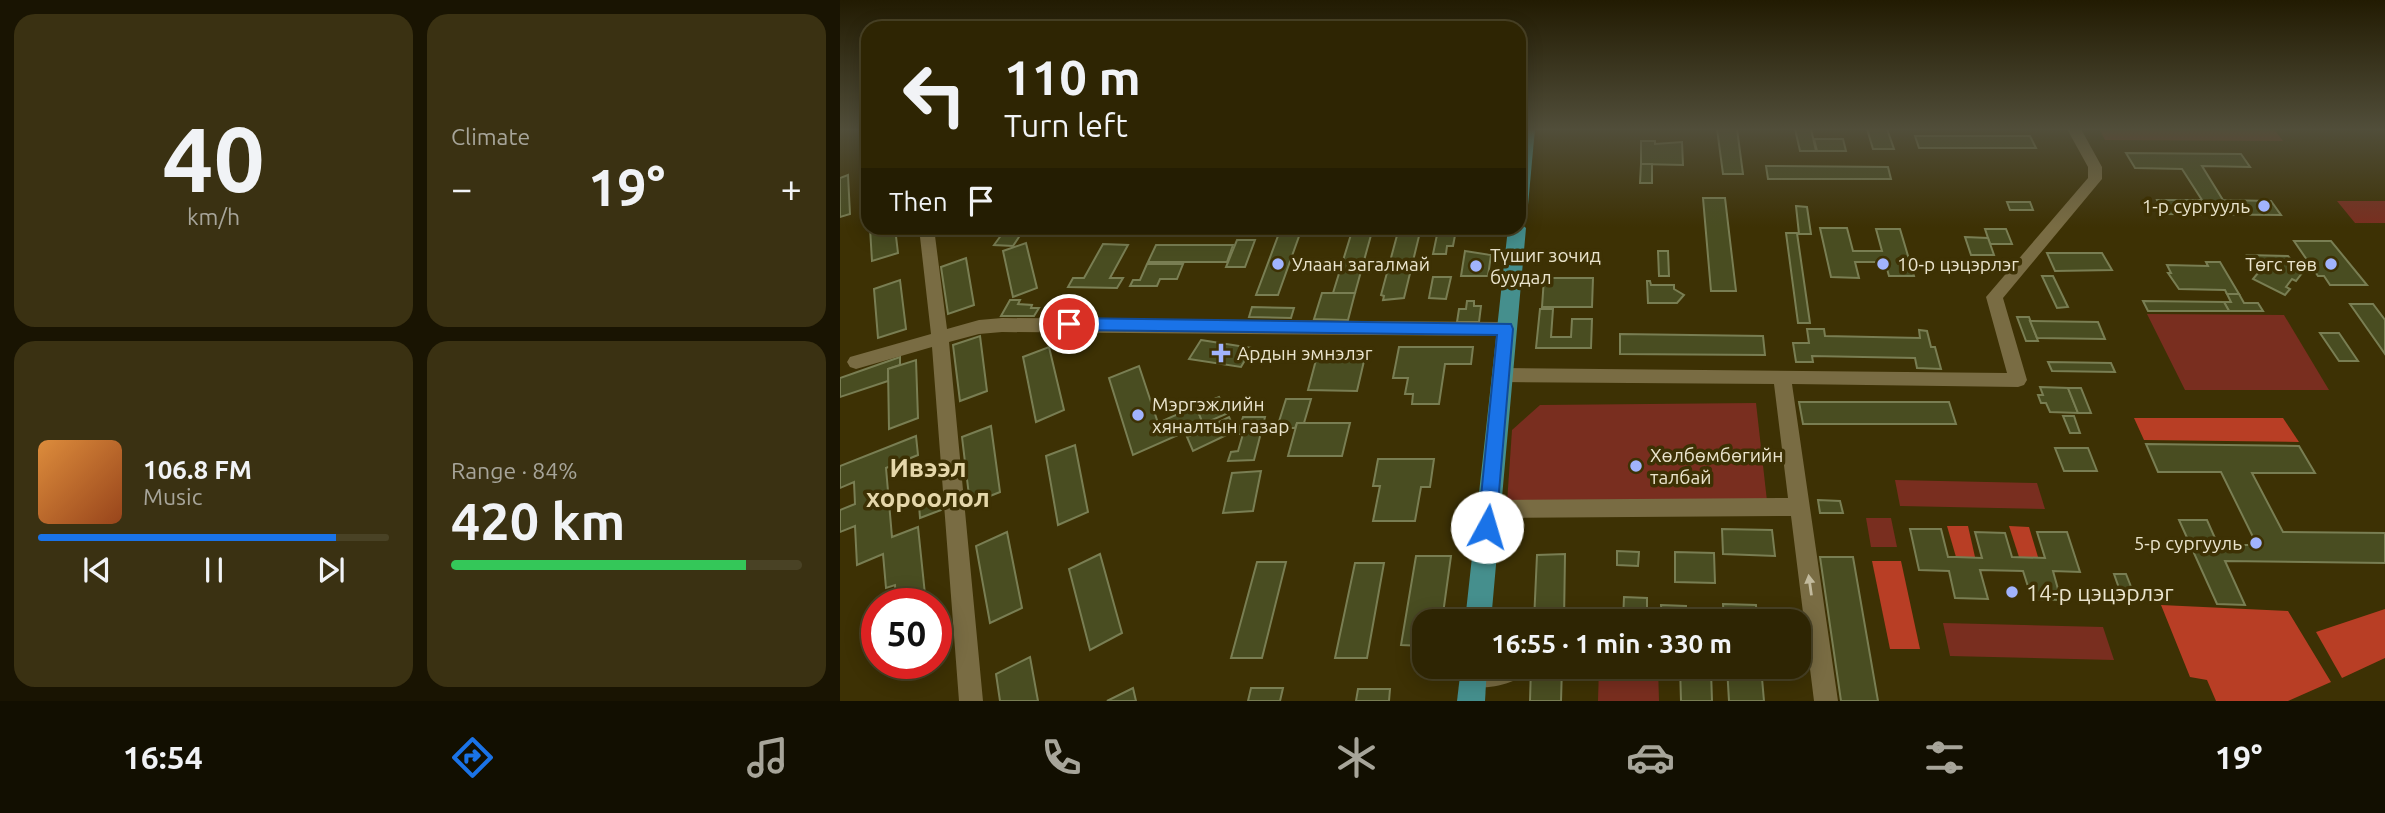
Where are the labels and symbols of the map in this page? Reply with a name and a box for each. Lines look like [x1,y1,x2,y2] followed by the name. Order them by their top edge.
[2142,195,2250,217] place label: 1-р сургууль
[2256,198,2272,214] marker: 1-р сургууль
[1490,244,1601,288] place label: Түшиг зочид буудал
[1292,253,1430,275] place label: Улаан загалмай
[1897,253,2019,275] place label: 10-р цэцэрлэг
[2245,253,2317,275] place label: Төгс төв
[1270,256,1286,272] marker: Улаан загалмай
[1875,256,1891,272] marker: 10-р цэцэрлэг
[2323,256,2339,272] marker: Төгс төв
[1468,258,1484,274] marker: Түшиг зочид буудал
[1039,294,1099,354] pin
[1237,342,1373,364] place label: Ардын эмнэлэг
[1211,343,1231,363] marker: Ардын эмнэлэг
[1152,393,1289,437] place label: Мэргэжлийн хяналтын газар
[1130,407,1146,423] marker: Мэргэжлийн хяналтын газар
[1650,444,1783,488] place label: Хөлбөмбөгийн талбай
[866,453,990,512] district label: Ивээл хороолол
[1628,458,1644,474] marker: Хөлбөмбөгийн талбай
[1450,490,1524,564] position arrow
[2134,532,2242,554] place label: 5-р сургууль
[2248,535,2264,551] marker: 5-р сургууль
[1805,574,1816,596] one-way arrow
[2026,580,2174,605] place label: 14-р цэцэрлэг
[2004,584,2020,600] marker: 14-р цэцэрлэг
[861,588,952,679] speed limit sign: 50

